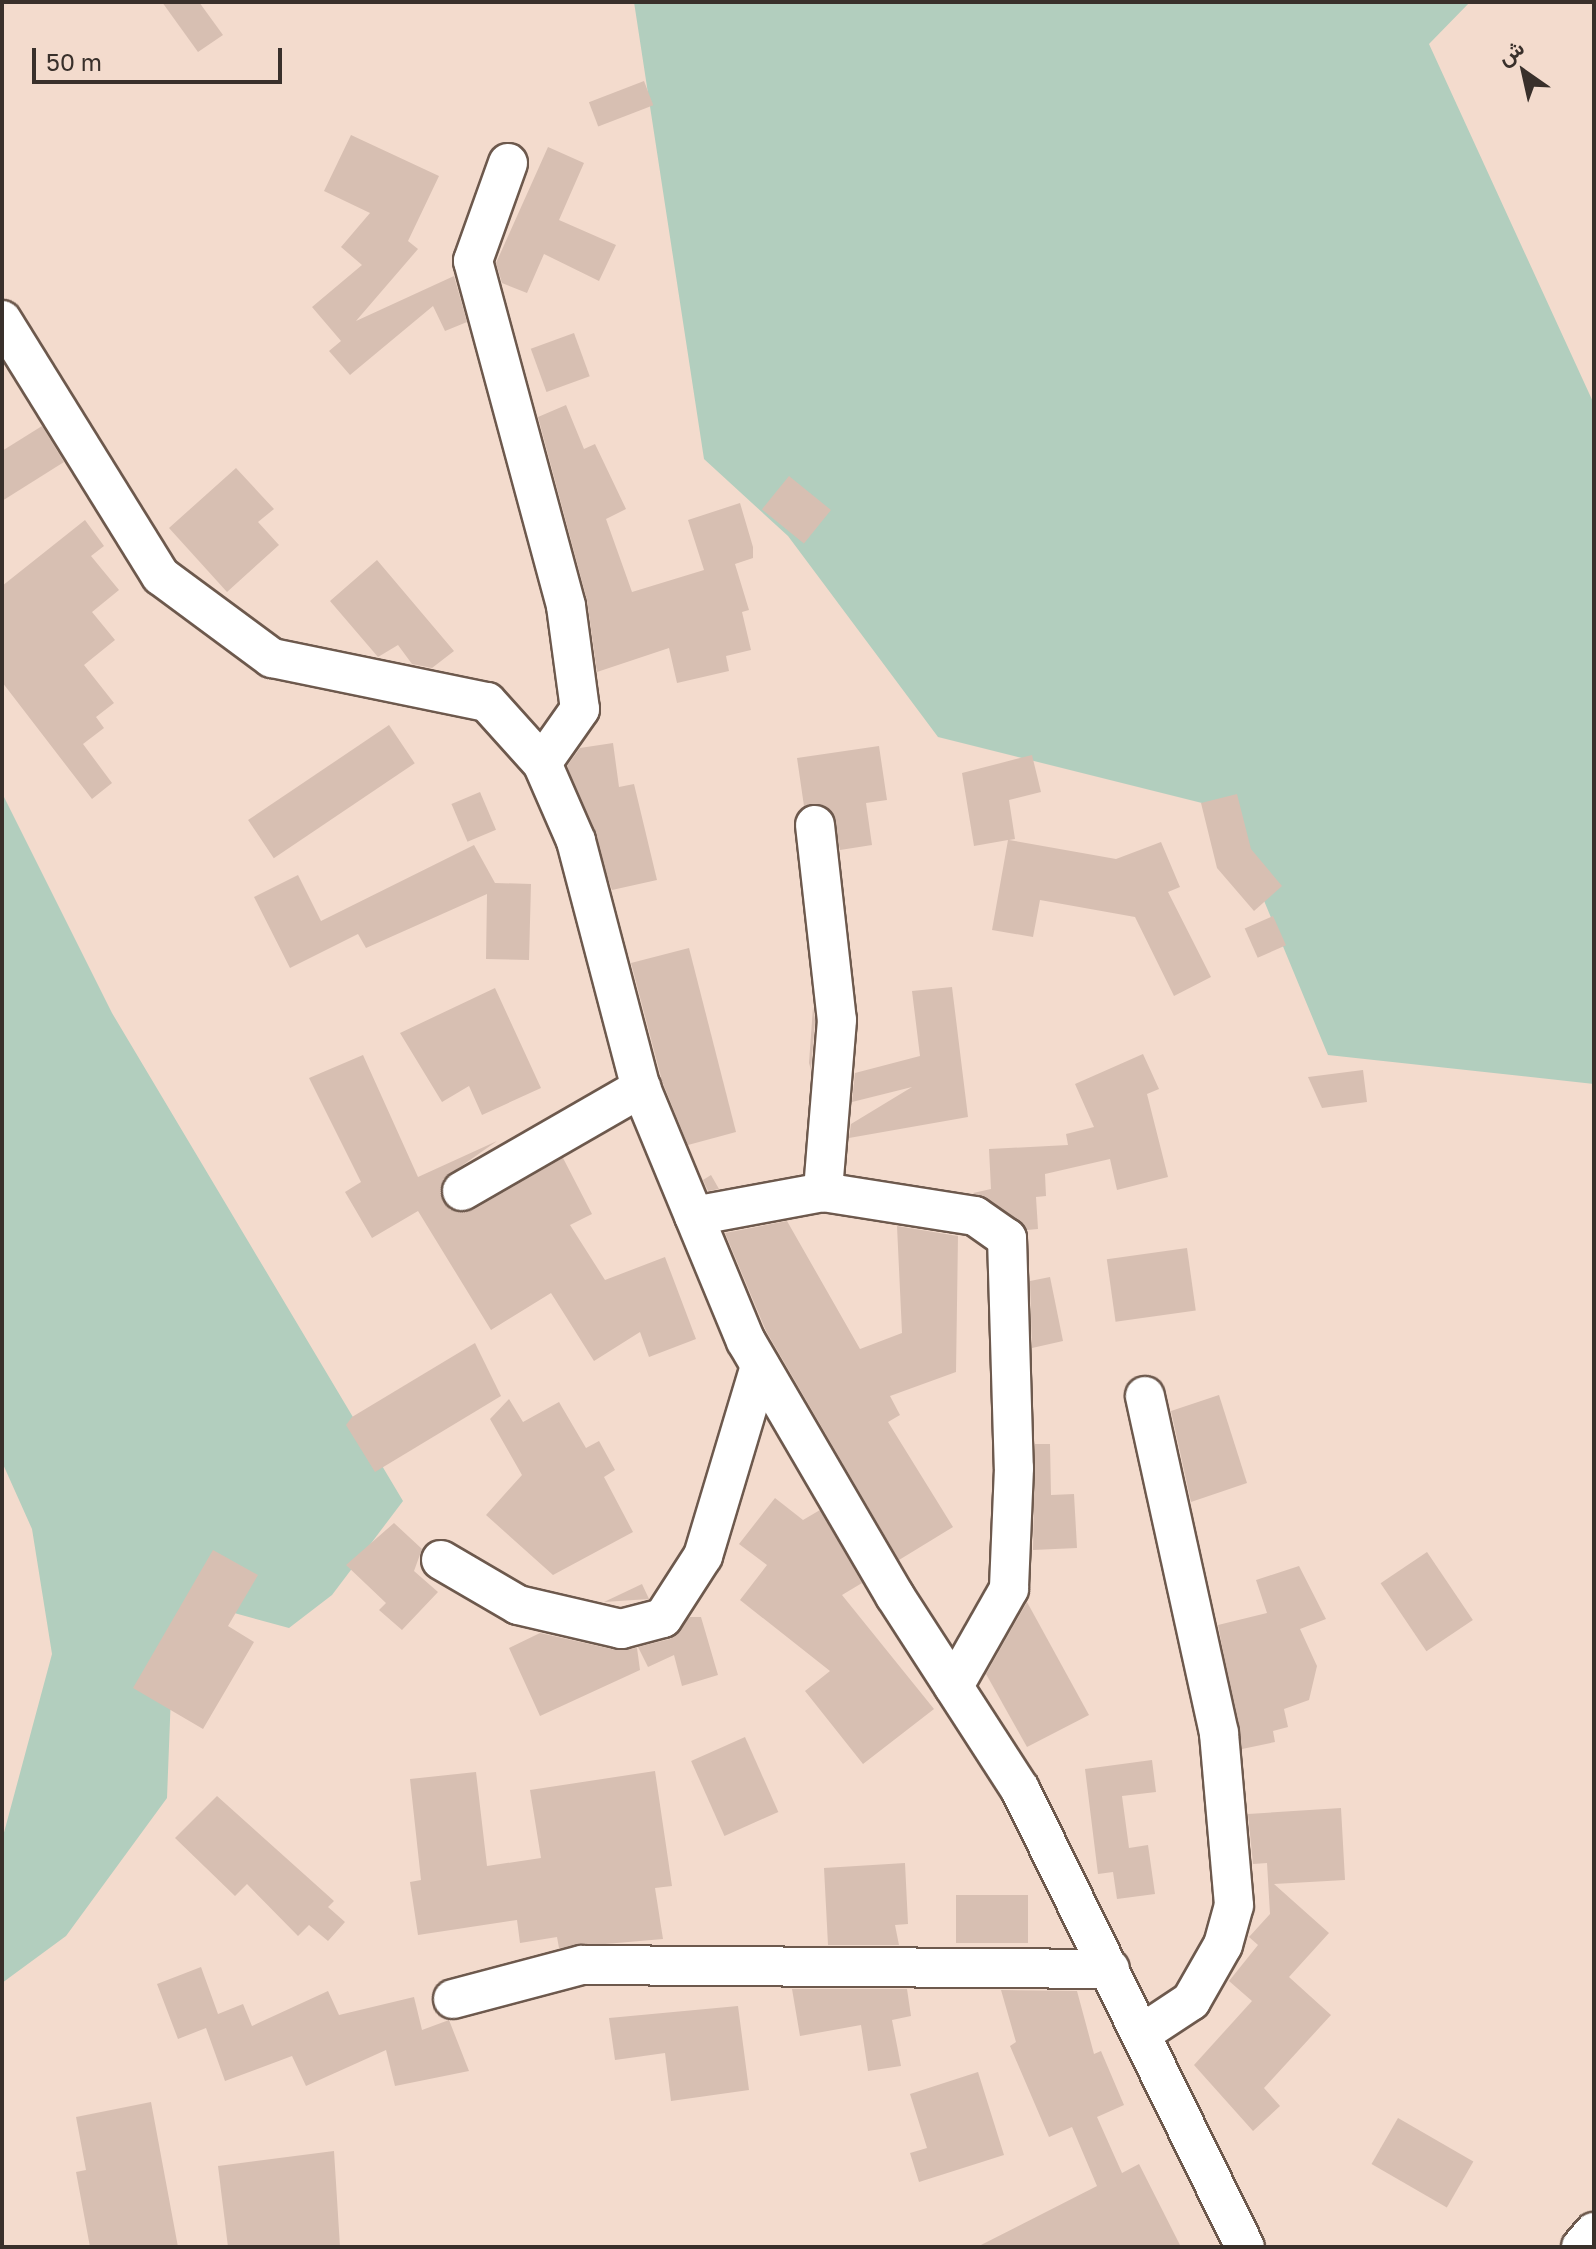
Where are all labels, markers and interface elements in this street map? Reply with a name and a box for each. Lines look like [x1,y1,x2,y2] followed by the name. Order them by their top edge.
[36,32,286,82] scale bar
[1484,32,1564,112] north arrow
[1492,33,1529,70] text: ش
[46,47,102,76] text: 50 m

